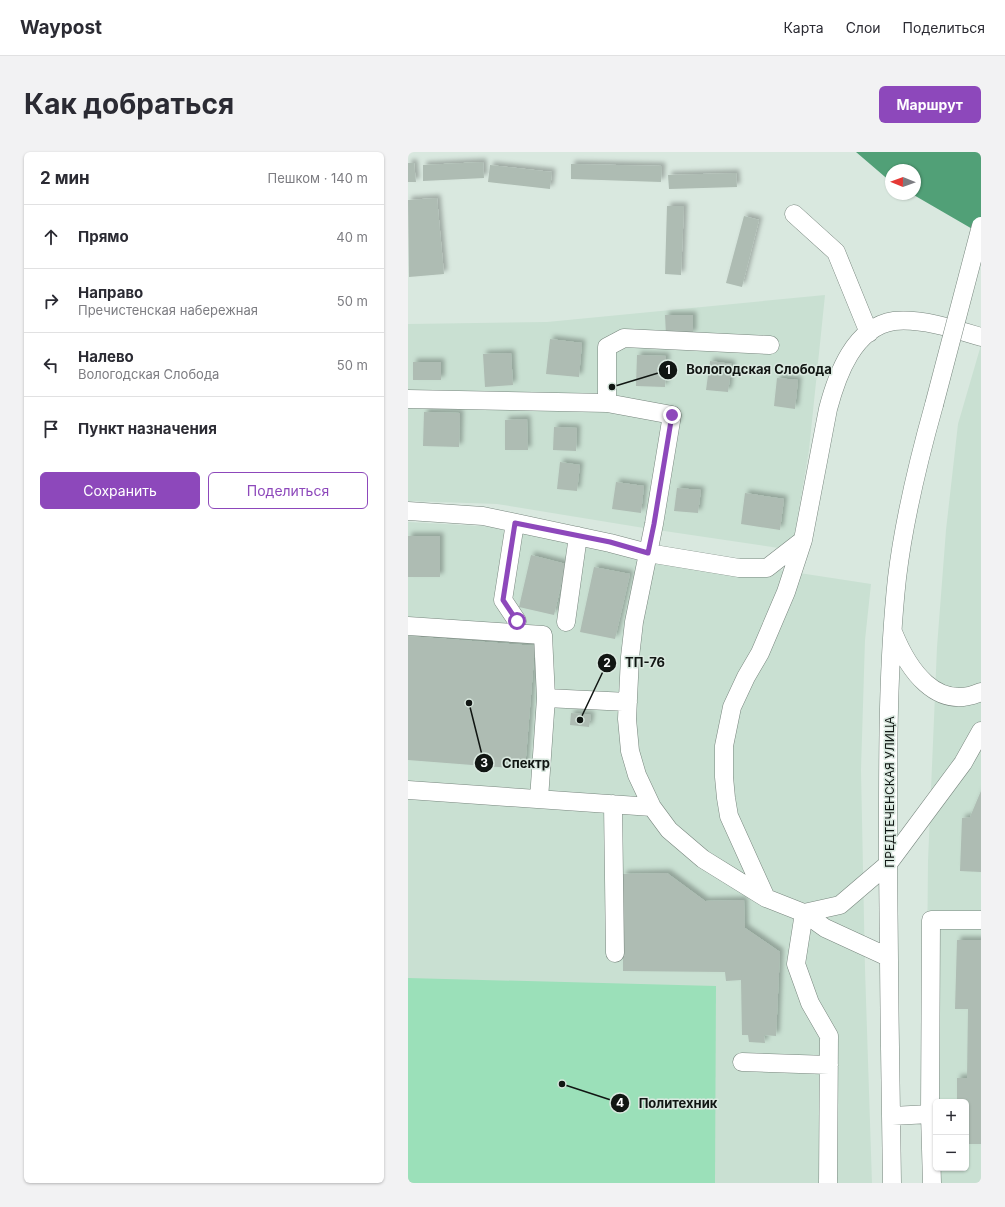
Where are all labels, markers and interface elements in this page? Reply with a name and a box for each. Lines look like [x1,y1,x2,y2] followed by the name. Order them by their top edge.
[20,16,102,39] text: Waypost
[783,19,824,36] text: Карта
[846,19,881,36] text: Слои
[903,19,985,36] text: Поделиться
[879,86,981,123] button: Маршрут
[24,87,234,121] text: Как добраться
[885,164,921,200] north arrow
[40,168,90,188] text: 2 мин
[268,170,368,186] text: Пешком · 140 m
[40,226,62,248] icon: ahead
[78,227,129,246] text: Прямо
[336,229,368,245] text: 40 m
[78,283,143,302] text: Направо
[40,290,62,312] icon: right
[337,293,368,309] text: 50 m
[78,302,258,318] text: Пречистенская набережная
[78,347,134,366] text: Налево
[40,354,62,376] icon: left
[337,357,368,373] text: 50 m
[658,357,840,382] callout: Вологодская Слобода
[686,361,832,377] text: Вологодская Слобода
[665,362,671,377] text: 1
[78,366,219,382] text: Вологодская Слобода
[663,406,681,424] route end
[40,418,62,440] icon: arrive
[78,419,217,438] text: Пункт назначения
[40,472,200,509] button: Сохранить
[208,472,368,509] button: Поделиться
[508,612,526,630] route start
[597,650,673,675] callout: ТП-76
[625,654,665,670] text: ТП-76
[603,655,611,670] text: 2
[882,716,897,868] street label: ПРЕДТЕЧЕНСКАЯ УЛИЦА
[474,751,558,776] callout: Спектр
[480,755,488,770] text: 3
[502,755,550,771] text: Спектр
[610,1091,725,1116] callout: Политехник
[616,1095,624,1110] text: 4
[639,1095,718,1111] text: Политехник
[933,1099,969,1171] map controls
[933,1099,969,1135] button: +
[933,1135,969,1171] button: −

